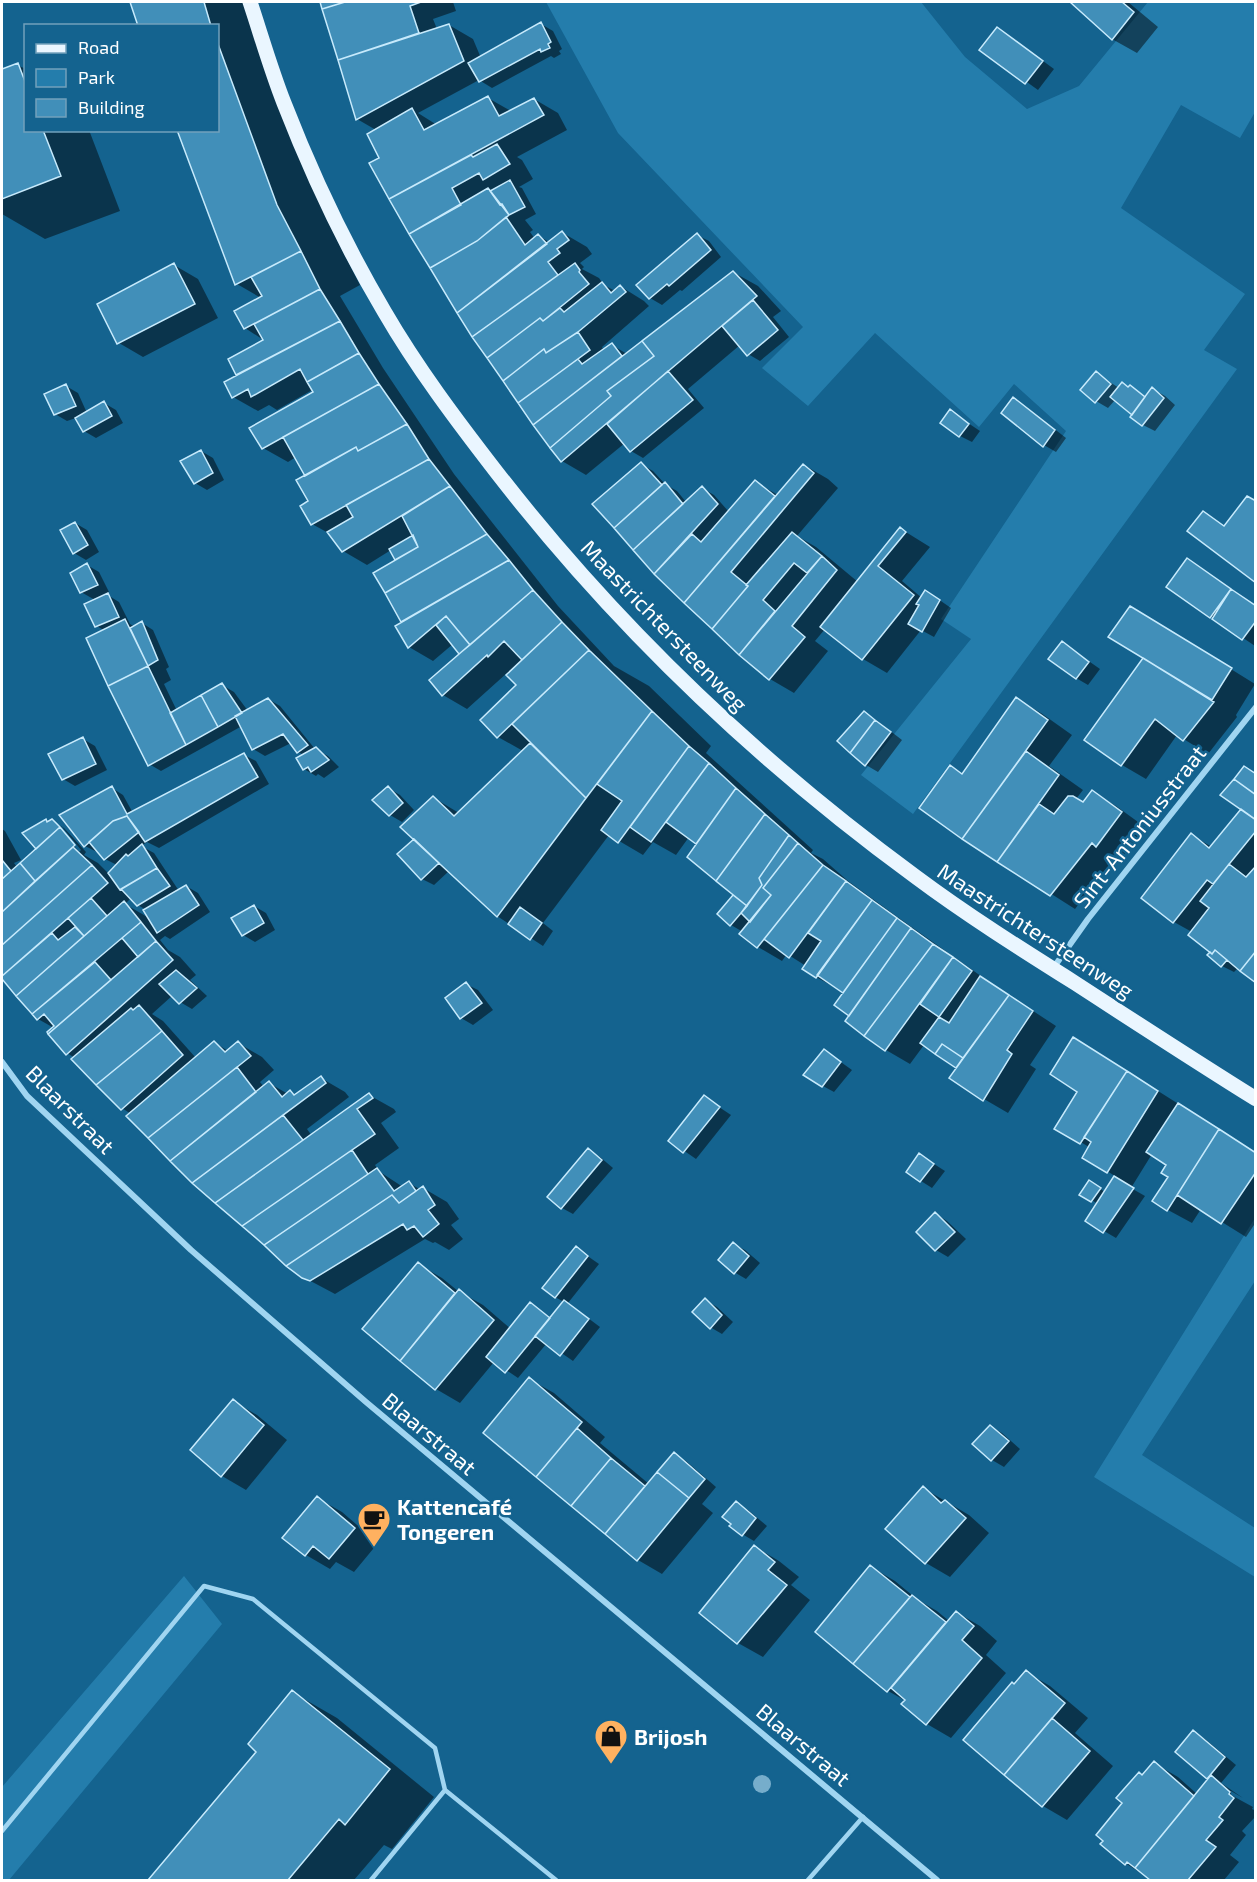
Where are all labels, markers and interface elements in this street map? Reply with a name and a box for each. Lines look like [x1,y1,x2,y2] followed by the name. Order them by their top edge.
[24,24,219,132] legend
[78,36,119,58] text: Road
[78,66,115,88] text: Park
[78,96,145,118] text: Building
[576,534,754,716] street label: Maastrichtersteenweg
[1067,740,1211,912] street label: Sint-Antoniusstraat
[933,857,1139,1003] street label: Maastrichtersteenweg
[21,1059,121,1159] street label: Blaarstraat
[378,1386,482,1480] street label: Blaarstraat
[397,1493,512,1544] place label: Kattencafé Tongeren
[356,1501,392,1548] cafe icon: Kattencafé Tongeren
[752,1697,856,1791] street label: Blaarstraat
[593,1718,629,1765] shop icon: Brijosh
[634,1723,708,1749] place label: Brijosh

